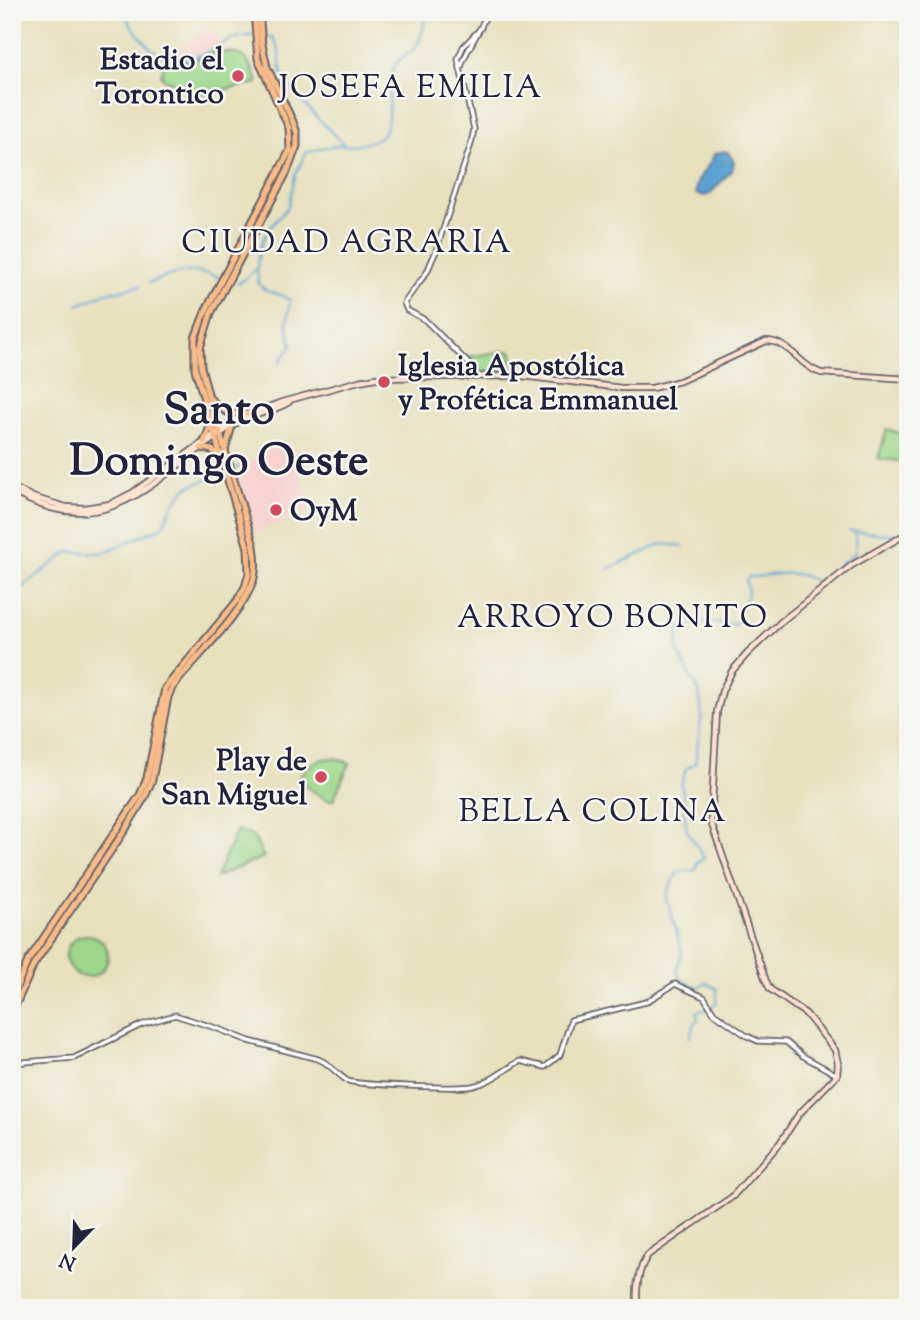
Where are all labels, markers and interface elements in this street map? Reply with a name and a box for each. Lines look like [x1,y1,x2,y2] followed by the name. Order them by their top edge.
[95,40,225,117] place label: Estadio el Torontico
[277,66,543,112] district label: JOSEFA EMILIA
[230,68,246,84] marker: Estadio el Torontico
[181,221,513,267] district label: CIUDAD AGRARIA
[398,346,679,423] place label: Iglesia Apostólica y Profética Emmanuel
[376,374,392,390] marker: Iglesia Apostólica y Profética Emmanuel
[70,381,368,495] district label: Santo Domingo Oeste
[290,491,358,534] place label: OyM
[268,502,284,518] marker: OyM
[457,596,769,642] district label: ARROYO BONITO
[161,741,308,818] place label: Play de San Miguel
[313,769,329,785] marker: Play de San Miguel
[459,790,727,836] district label: BELLA COLINA
[38,1212,108,1282] north arrow
[56,1245,81,1276] text: N

